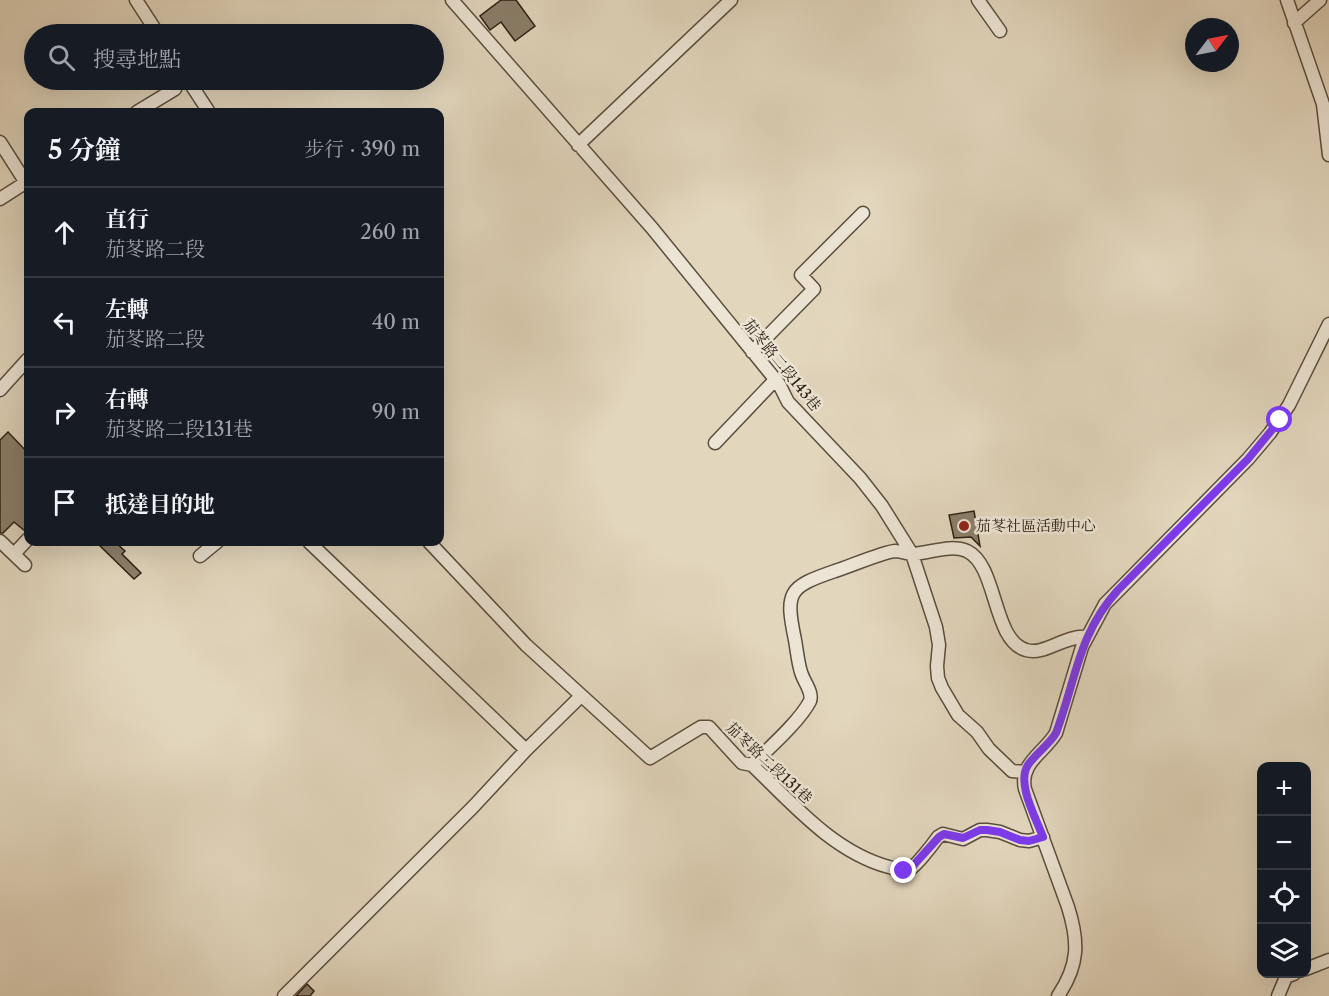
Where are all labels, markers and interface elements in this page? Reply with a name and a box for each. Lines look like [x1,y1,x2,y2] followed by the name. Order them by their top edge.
[1185,18,1239,72] north arrow
[24,24,444,90] search box
[45,41,78,74] icon: search
[93,46,181,73] text: 搜尋地點
[48,134,121,166] text: 5 分鐘
[304,137,420,161] text: 步行 · 390 m
[105,206,149,233] text: 直行
[48,216,81,249] icon: ahead
[360,220,420,244] text: 260 m
[105,237,205,261] text: 茄苳路二段
[105,296,149,323] text: 左轉
[48,306,81,339] icon: left
[372,310,420,334] text: 40 m
[739,315,825,415] street label: 茄苳路二段143巷
[105,327,205,351] text: 茄苳路二段
[105,386,149,413] text: 右轉
[48,396,81,429] icon: right
[372,400,420,424] text: 90 m
[1266,406,1292,432] route start
[105,417,253,441] text: 茄苳路二段131巷
[48,486,81,519] icon: arrive
[105,491,215,518] text: 抵達目的地
[976,516,1096,535] place label: 茄苳社區活動中心
[957,519,971,533] marker: 茄苳社區活動中心
[722,718,816,807] street label: 茄苳路二段131巷
[1257,762,1311,978] map controls
[1257,762,1311,816] button: +
[1257,816,1311,870] button: −
[890,857,916,883] route end
[1257,870,1311,924] button: locate
[1257,924,1311,978] button: layers

